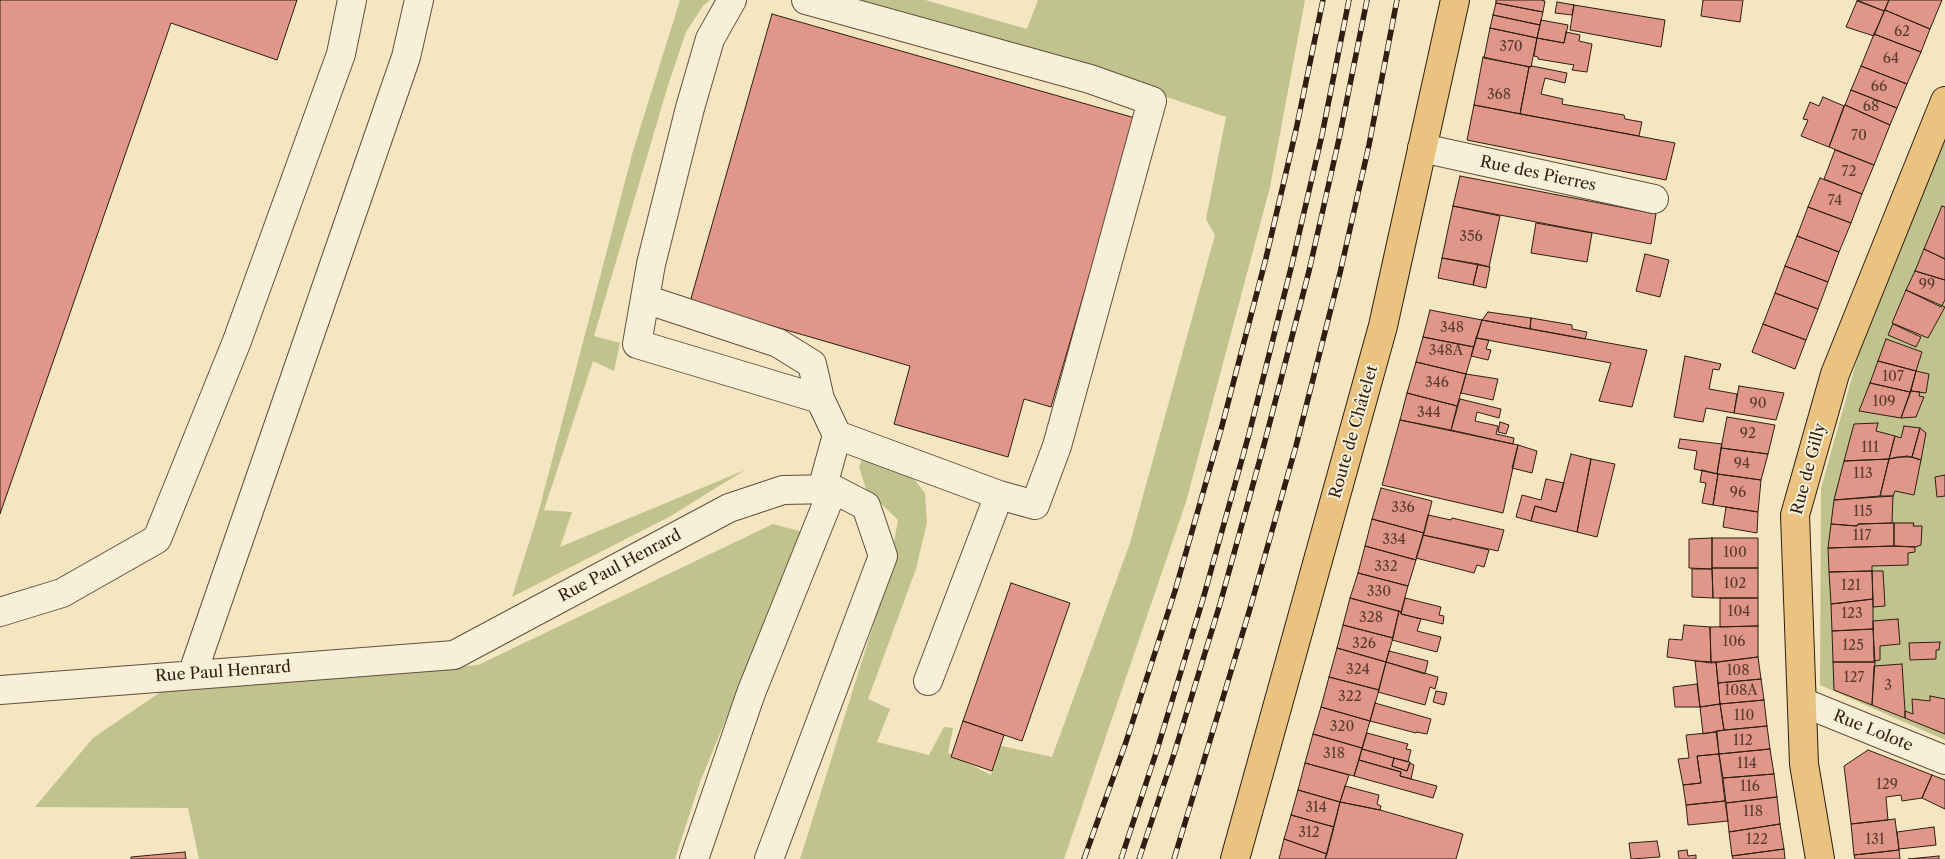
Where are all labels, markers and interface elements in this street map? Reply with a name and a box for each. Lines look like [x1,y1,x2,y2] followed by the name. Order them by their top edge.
[1894,24,1910,40] house number: 62
[1499,39,1523,55] house number: 370
[1883,51,1899,67] house number: 64
[1871,79,1887,95] house number: 66
[1487,87,1511,103] house number: 368
[1863,99,1879,115] house number: 68
[1851,128,1867,144] house number: 70
[1478,152,1598,196] street label: Rue des Pierres
[1842,164,1856,180] house number: 72
[1828,193,1842,209] house number: 74
[1459,229,1483,245] house number: 356
[1919,277,1935,293] house number: 99
[1440,320,1464,336] house number: 348
[1429,343,1463,359] house number: 348A
[1326,363,1382,501] street label: Route de Châtelet
[1882,369,1904,385] house number: 107
[1425,375,1449,391] house number: 346
[1873,394,1895,410] house number: 109
[1749,396,1767,412] house number: 90
[1417,405,1441,421] house number: 344
[1788,421,1830,517] street label: Rue de Gilly
[1740,426,1756,442] house number: 92
[1861,440,1879,456] house number: 111
[1734,456,1750,472] house number: 94
[1853,466,1873,482] house number: 113
[1730,485,1746,501] house number: 96
[1391,500,1415,516] house number: 336
[1853,504,1873,520] house number: 115
[555,526,685,606] street label: Rue Paul Henrard
[1853,528,1871,544] house number: 117
[1382,532,1406,548] house number: 334
[1723,545,1747,561] house number: 100
[1374,559,1398,575] house number: 332
[1724,576,1746,592] house number: 102
[1841,578,1861,594] house number: 121
[1367,584,1391,600] house number: 330
[1728,604,1750,620] house number: 104
[1841,606,1863,622] house number: 123
[1359,610,1383,626] house number: 328
[1723,634,1745,650] house number: 106
[1352,636,1376,652] house number: 326
[1842,638,1864,654] house number: 125
[154,658,292,686] street label: Rue Paul Henrard
[1346,662,1370,678] house number: 324
[1726,663,1750,679] house number: 108
[1844,670,1864,686] house number: 127
[1884,678,1892,694] house number: 3
[1724,683,1758,699] house number: 108A
[1338,689,1362,705] house number: 322
[1830,706,1916,756] street label: Rue Lolote
[1734,708,1754,724] house number: 110
[1330,719,1354,735] house number: 320
[1733,733,1753,749] house number: 112
[1323,746,1345,762] house number: 318
[1737,756,1757,772] house number: 114
[1876,777,1898,793] house number: 129
[1740,779,1760,795] house number: 116
[1305,800,1327,816] house number: 314
[1743,804,1763,820] house number: 118
[1298,825,1320,841] house number: 312
[1746,832,1768,848] house number: 122
[1865,832,1885,848] house number: 131

